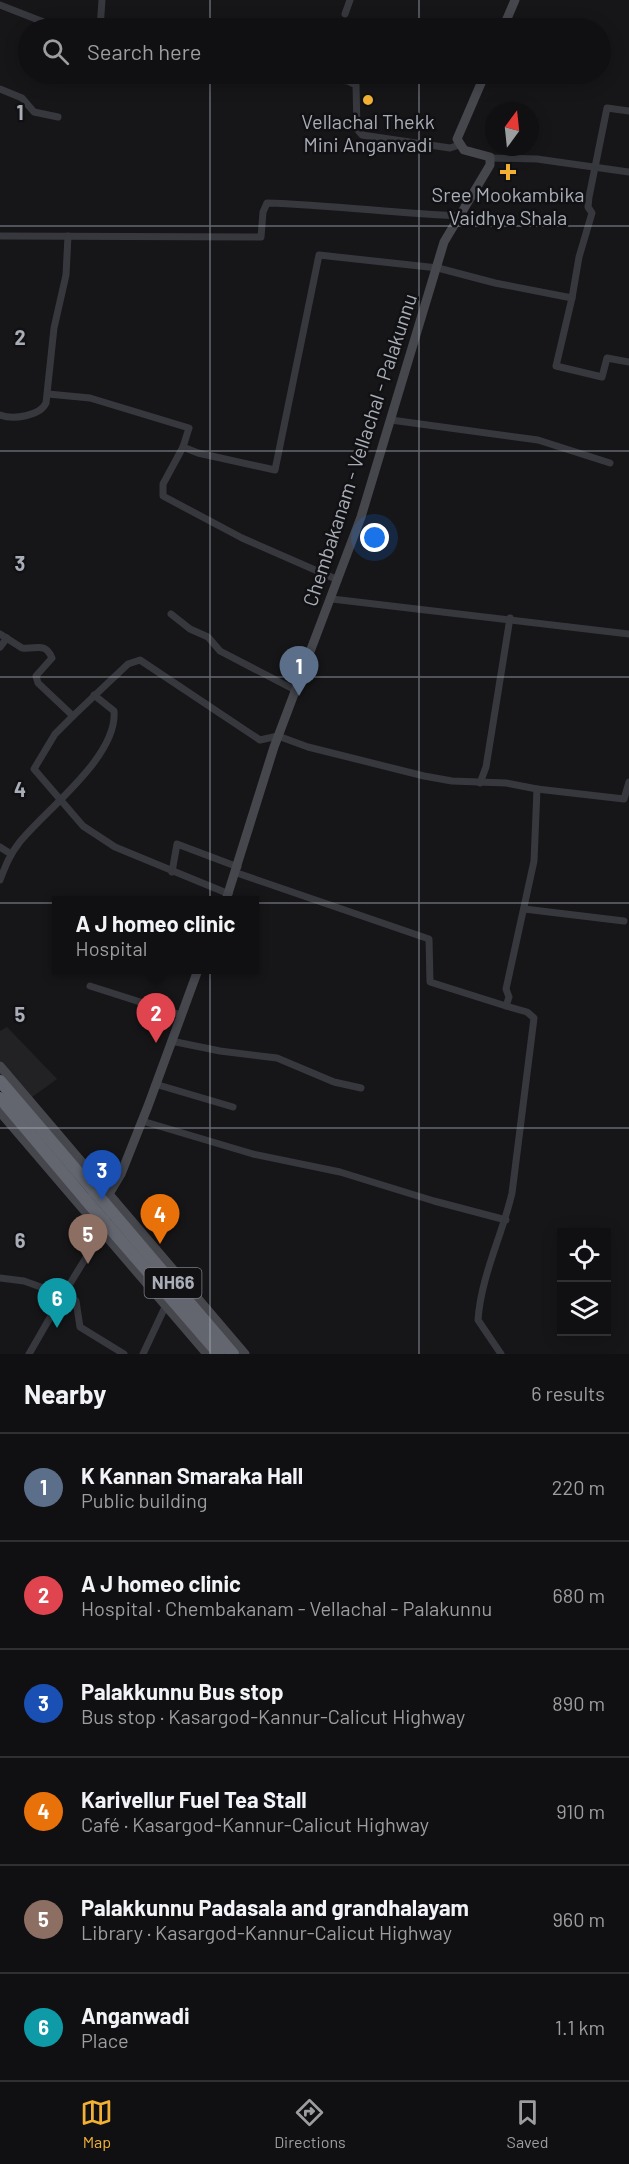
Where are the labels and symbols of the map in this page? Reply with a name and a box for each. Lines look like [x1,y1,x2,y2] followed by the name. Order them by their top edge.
[361,93,375,107] marker: Vellachal Thekk Mini Anganvadi
[16,100,24,124] text: 1
[485,102,539,156] north arrow
[301,109,435,156] place label: Vellachal Thekk Mini Anganvadi
[499,163,517,181] marker: Sree Mookambika Vaidhya Shala
[432,182,584,229] place label: Sree Mookambika Vaidhya Shala
[297,290,421,609] street label: Chembakanam - Vellachal - Palakunnu
[14,325,26,349] text: 2
[360,523,389,552] your location
[15,551,25,575] text: 3
[280,646,318,696] pin: 1
[14,777,26,801] text: 4
[136,994,176,1043] pin: 2
[15,1002,26,1026] text: 5
[82,1150,122,1200] pin: 3
[140,1194,180,1244] pin: 4
[68,1214,107,1264] pin: 5
[15,1228,26,1252] text: 6
[144,1268,201,1298] road number: NH66
[38,1278,76,1328] pin: 6

